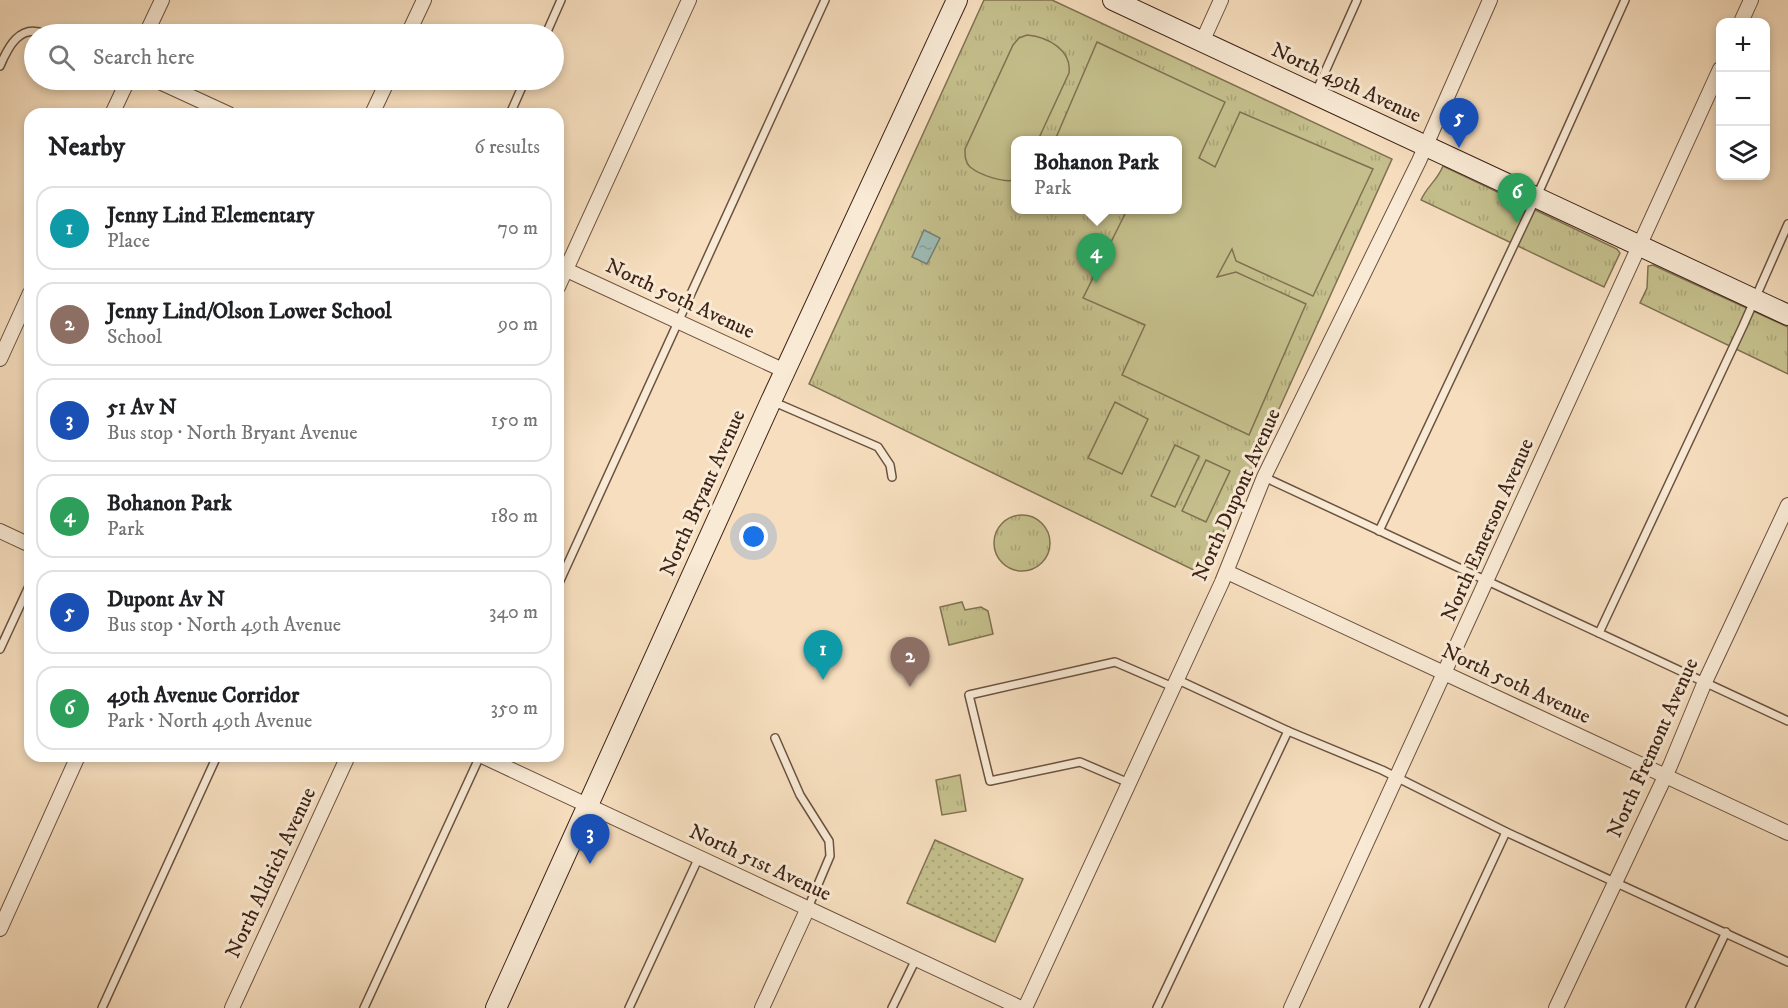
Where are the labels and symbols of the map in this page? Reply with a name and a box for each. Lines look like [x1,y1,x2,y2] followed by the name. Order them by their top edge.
[1267,37,1425,129] street label: North 49th Avenue
[1440,98,1478,148] pin: 5
[1498,174,1537,223] pin: 6
[1076,234,1116,283] pin: 4
[601,253,759,345] street label: North 50th Avenue
[1187,404,1287,585] street label: North Dupont Avenue
[655,405,752,580] street label: North Bryant Avenue
[1436,434,1540,625] street label: North Emerson Avenue
[739,522,768,551] your location
[804,630,842,680] pin: 1
[890,638,930,687] pin: 2
[1437,638,1595,730] street label: North 50th Avenue
[1602,654,1704,842] street label: North Fremont Avenue
[220,783,322,963] street label: North Aldrich Avenue
[570,814,610,864] pin: 3
[685,819,836,907] street label: North 51st Avenue

